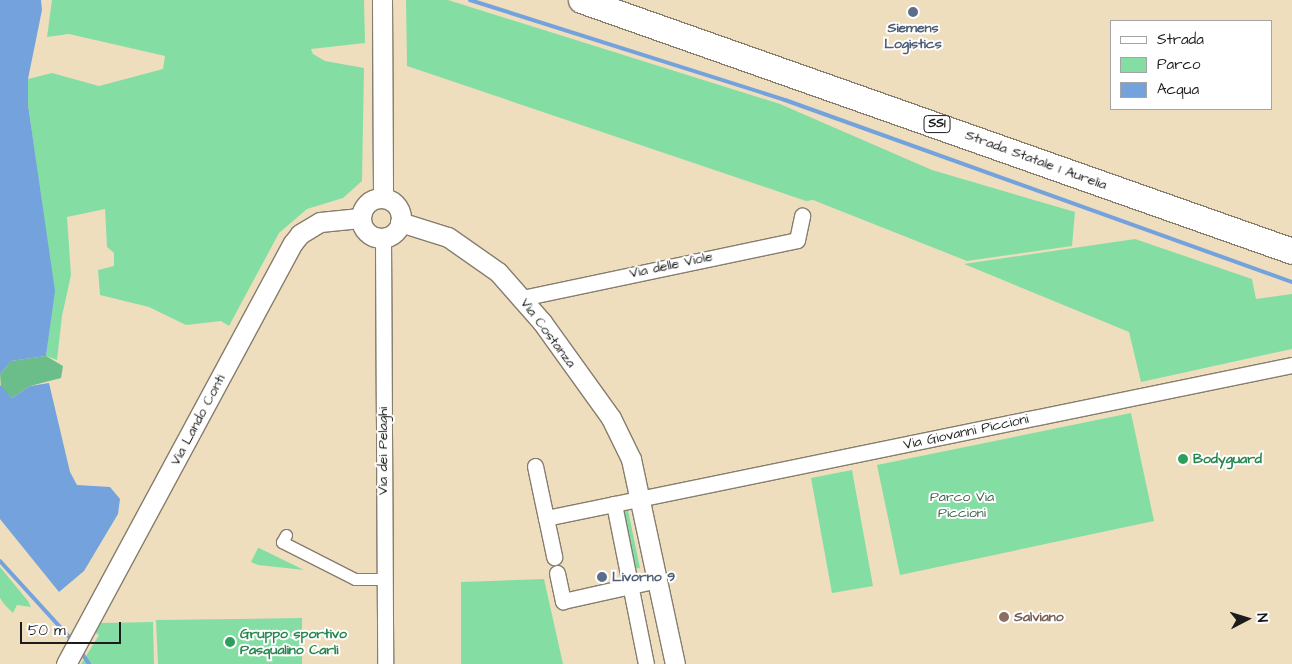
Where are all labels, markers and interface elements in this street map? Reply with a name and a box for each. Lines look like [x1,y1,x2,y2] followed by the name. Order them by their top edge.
[907,6,919,18] marker: Siemens Logistics
[884,20,942,52] place label: Siemens Logistics
[1110,20,1272,110] legend
[1157,29,1204,50] text: Strada
[1157,54,1200,75] text: Parco
[1157,79,1199,100] text: Acqua
[923,115,951,134] road number: SS1
[963,127,1109,193] street label: Strada Statale 1 Aurelia
[628,248,714,282] street label: Via delle Viole
[517,295,579,371] street label: Via Costanza
[167,372,229,468] street label: Via Lando Conti
[375,407,391,495] street label: Via dei Pelaghi
[902,411,1030,453] street label: Via Giovanni Piccioni
[1193,451,1262,467] place label: Bodyguard
[1177,453,1189,465] marker: Bodyguard
[930,489,994,522] park label: Parco Via Piccioni
[612,569,675,585] place label: Livorno 9
[596,571,608,583] marker: Livorno 9
[1222,594,1272,644] north arrow
[1014,609,1064,625] place label: Salviano
[998,611,1010,623] marker: Salviano
[22,612,124,644] scale bar
[1252,612,1272,623] text: N
[28,620,66,641] text: 50 m
[240,626,347,658] place label: Gruppo sportivo Pasqualino Carli
[224,636,236,648] marker: Gruppo sportivo Pasqualino Carli

